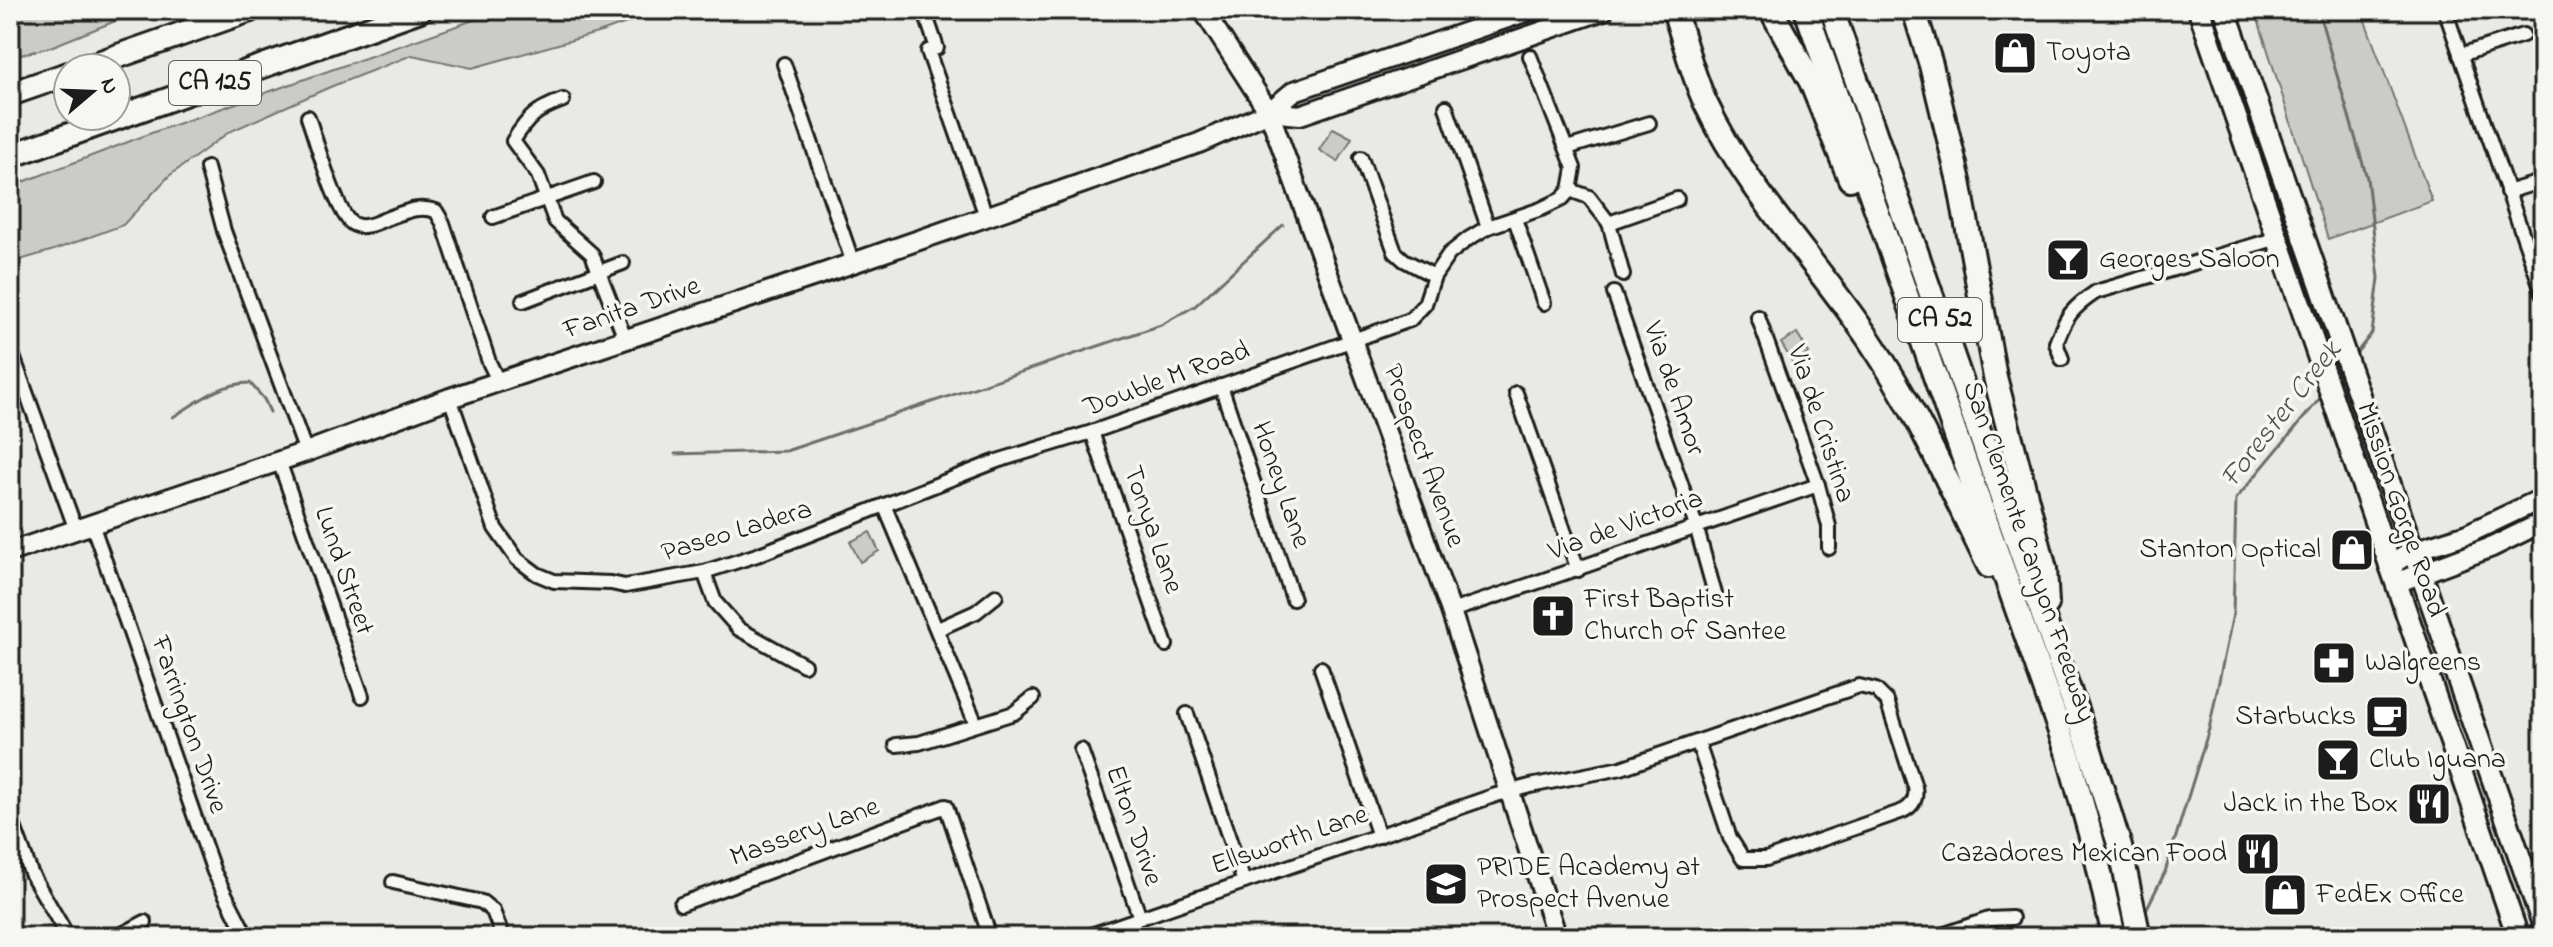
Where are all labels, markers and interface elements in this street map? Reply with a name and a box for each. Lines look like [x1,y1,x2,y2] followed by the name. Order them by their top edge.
[1991,29,2039,77] shop icon: Toyota
[2046,33,2131,74] place label: Toyota
[52,52,132,132] north arrow
[169,61,261,105] road number: CA 125
[91,74,126,99] text: N
[2044,236,2092,284] bar icon: Georges Saloon
[2099,240,2279,281] place label: Georges Saloon
[557,266,706,352] street label: Fanita Drive
[1898,298,1982,342] road number: CA 52
[1631,316,1715,462] street label: Via de Amor
[2210,330,2355,498] water label: Forester Creek
[1077,331,1256,429] street label: Double M Road
[1775,339,1865,508] street label: Via de Cristina
[1371,359,1475,554] street label: Prospect Avenue
[1950,376,2106,728] street label: San Clemente Canyon Freeway
[2344,397,2456,623] street label: Mission Gorge Road
[1239,416,1321,554] street label: Honey Lane
[1111,461,1193,600] street label: Tonya Lane
[1542,479,1709,573] street label: Via de Victoria
[657,490,817,574] street label: Paseo Ladera
[302,501,384,641] street label: Lund Street
[2328,526,2376,574] shop icon: Stanton Optical
[2140,530,2321,571] place label: Stanton Optical
[1583,580,1786,653] place label: First Baptist Church of Santee
[1529,592,1577,640] church icon: First Baptist Church of Santee
[138,630,238,820] street label: Farrington Drive
[2310,639,2358,687] pharmacy icon: Walgreens
[2365,643,2481,684] place label: Walgreens
[2363,693,2411,741] cafe icon: Starbucks
[2235,697,2356,738] place label: Starbucks
[2314,736,2362,784] bar icon: Club Iguana
[2369,740,2506,781] place label: Club Iguana
[1093,760,1173,892] street label: Elton Drive
[2405,780,2453,828] restaurant icon: Jack in the Box
[2223,784,2398,825] place label: Jack in the Box
[725,787,886,879] street label: Massery Lane
[1206,795,1374,887] street label: Ellsworth Lane
[2234,830,2282,878] restaurant icon: Cazadores Mexican Food
[1941,834,2227,875] place label: Cazadores Mexican Food
[1477,848,1700,921] place label: PRIDE Academy at Prospect Avenue
[1422,860,1470,908] school or university icon: PRIDE Academy at Prospect Avenue
[2261,871,2309,919] shop icon: FedEx Office
[2315,875,2464,916] place label: FedEx Office

